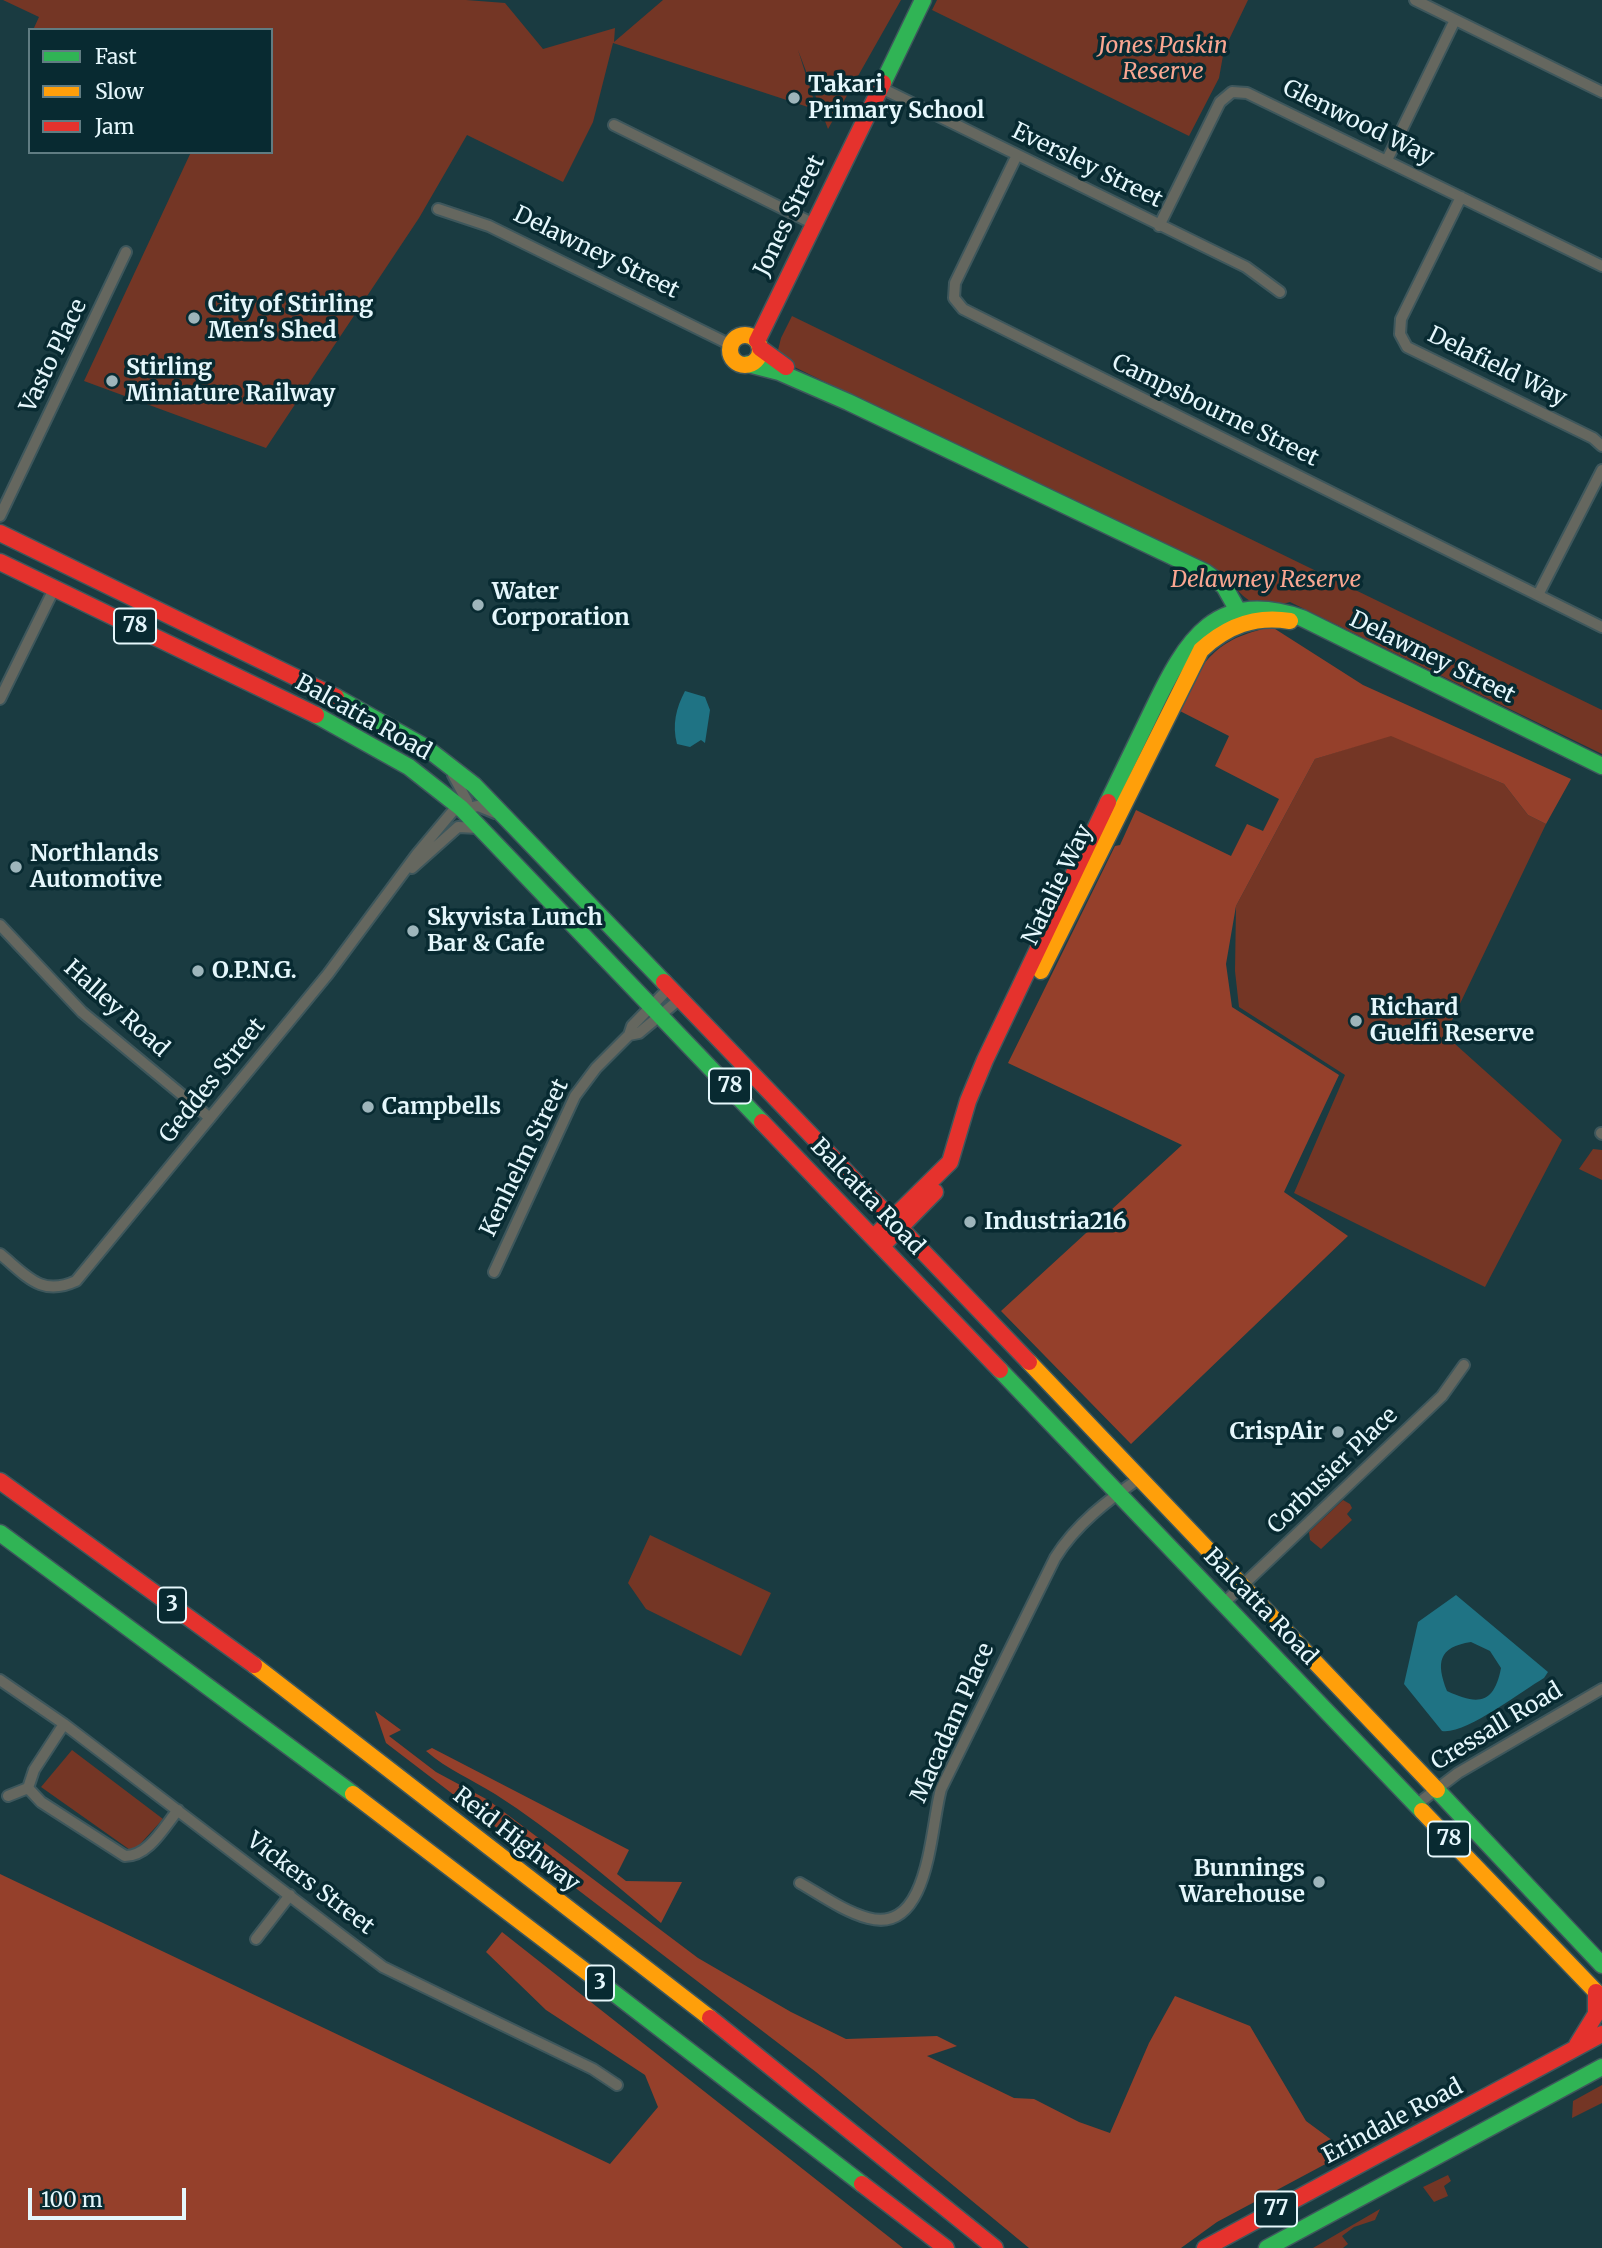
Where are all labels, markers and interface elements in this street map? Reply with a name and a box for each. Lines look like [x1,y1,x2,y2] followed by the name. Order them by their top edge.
[28,28,273,154] legend
[1098,32,1228,86] park label: Jones Paskin Reserve
[95,43,137,70] text: Fast
[808,71,984,125] place label: Takari Primary School
[1278,75,1438,171] street label: Glenwood Way
[95,78,144,105] text: Slow
[786,90,802,106] marker: Takari Primary School
[95,113,134,140] text: Jam
[1007,118,1167,214] street label: Eversley Street
[749,151,831,281] street label: Jones Street
[509,201,683,305] street label: Delawney Street
[208,291,373,345] place label: City of Stirling Men's Shed
[15,295,93,417] street label: Vasto Place
[186,310,202,326] marker: City of Stirling Men's Shed
[1423,321,1571,413] street label: Delafield Way
[1107,349,1323,473] street label: Campsbourne Street
[126,354,335,408] place label: Stirling Miniature Railway
[104,373,120,389] marker: Stirling Miniature Railway
[1171,566,1361,594] park label: Delawney Reserve
[492,578,630,632] place label: Water Corporation
[470,597,486,613] marker: Water Corporation
[1345,606,1519,710] street label: Delawney Street
[114,608,156,644] road number: 78
[290,669,436,767] street label: Balcatta Road
[1017,820,1099,950] street label: Natalie Way
[30,840,162,894] place label: Northlands Automotive
[8,859,24,875] marker: Northlands Automotive
[427,904,603,958] place label: Skyvista Lunch Bar & Cafe
[405,923,421,939] marker: Skyvista Lunch Bar & Cafe
[58,955,174,1063] street label: Halley Road
[212,957,297,985] place label: O.P.N.G.
[190,963,206,979] marker: O.P.N.G.
[1370,994,1534,1048] place label: Richard Guelfi Reserve
[154,1013,272,1149] street label: Geddes Street
[1348,1013,1364,1029] marker: Richard Guelfi Reserve
[709,1068,751,1104] road number: 78
[475,1075,575,1241] street label: Kenhelm Street
[382,1093,501,1121] place label: Campbells
[360,1099,376,1115] marker: Campbells
[805,1133,929,1261] street label: Balcatta Road
[984,1208,1127,1236] place label: Industria216
[962,1214,978,1230] marker: Industria216
[1262,1402,1404,1540] street label: Corbusier Place
[1230,1418,1324,1446] place label: CrispAir
[1330,1424,1346,1440] marker: CrispAir
[1198,1543,1322,1671] street label: Balcatta Road
[158,1588,186,1622] road number: 3
[906,1639,1000,1807] street label: Macadam Place
[1427,1677,1567,1777] street label: Cressall Road
[447,1782,585,1898] street label: Reid Highway
[1428,1822,1470,1856] road number: 78
[241,1827,379,1941] street label: Vickers Street
[1179,1855,1305,1909] place label: Bunnings Warehouse
[1311,1874,1327,1890] marker: Bunnings Warehouse
[586,1966,614,2000] road number: 3
[1318,2074,1468,2170] street label: Erindale Road
[32,2174,189,2218] scale bar
[41,2186,103,2213] text: 100 m
[1255,2192,1297,2226] road number: 77

